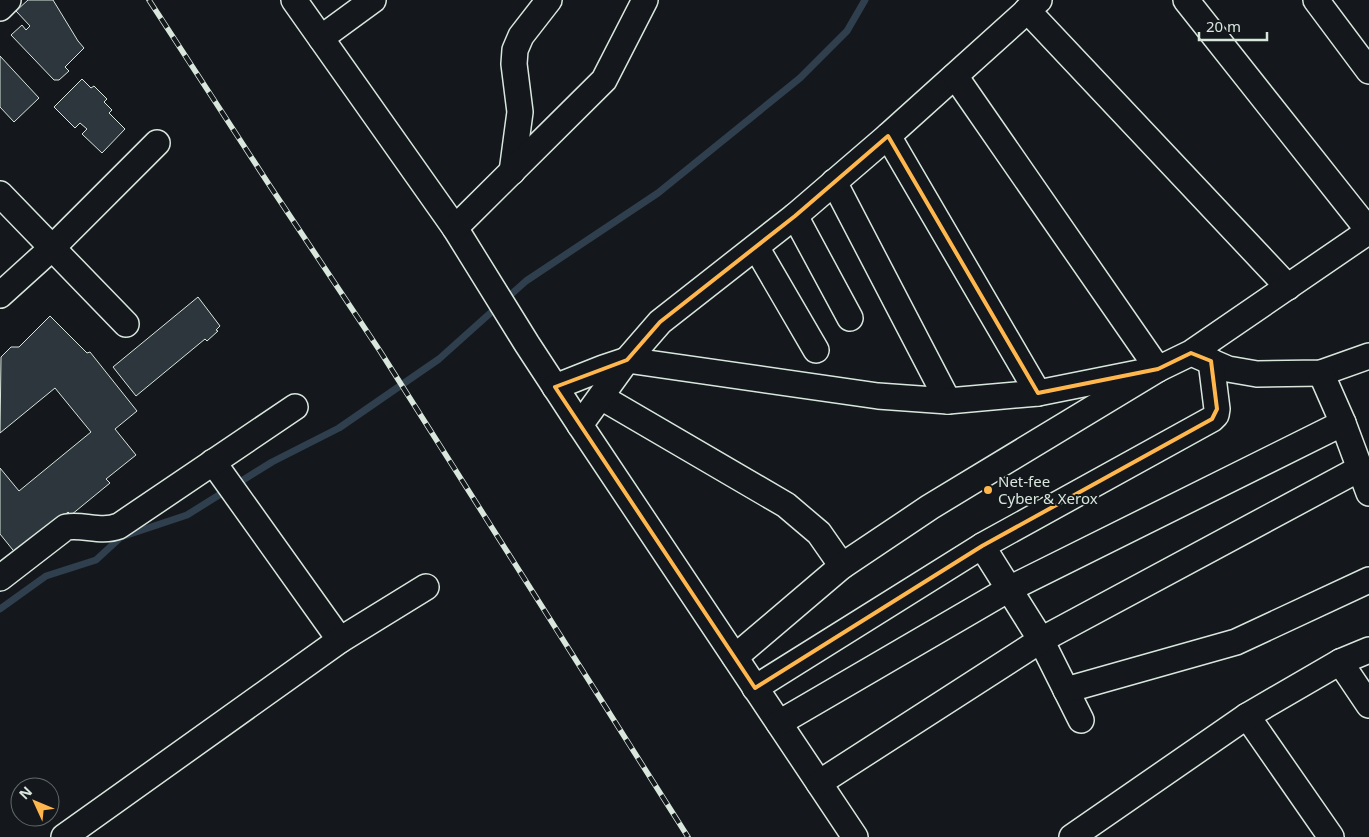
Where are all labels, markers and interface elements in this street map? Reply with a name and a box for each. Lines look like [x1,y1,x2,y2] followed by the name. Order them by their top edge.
[1199,10,1266,42] scale bar
[1206,16,1241,36] text: 20 m
[998,471,1098,508] place label: Net-fee Cyber & Xerox
[982,484,994,496] marker: Net-fee Cyber & Xerox
[10,777,60,827] north arrow
[14,782,36,803] text: N

